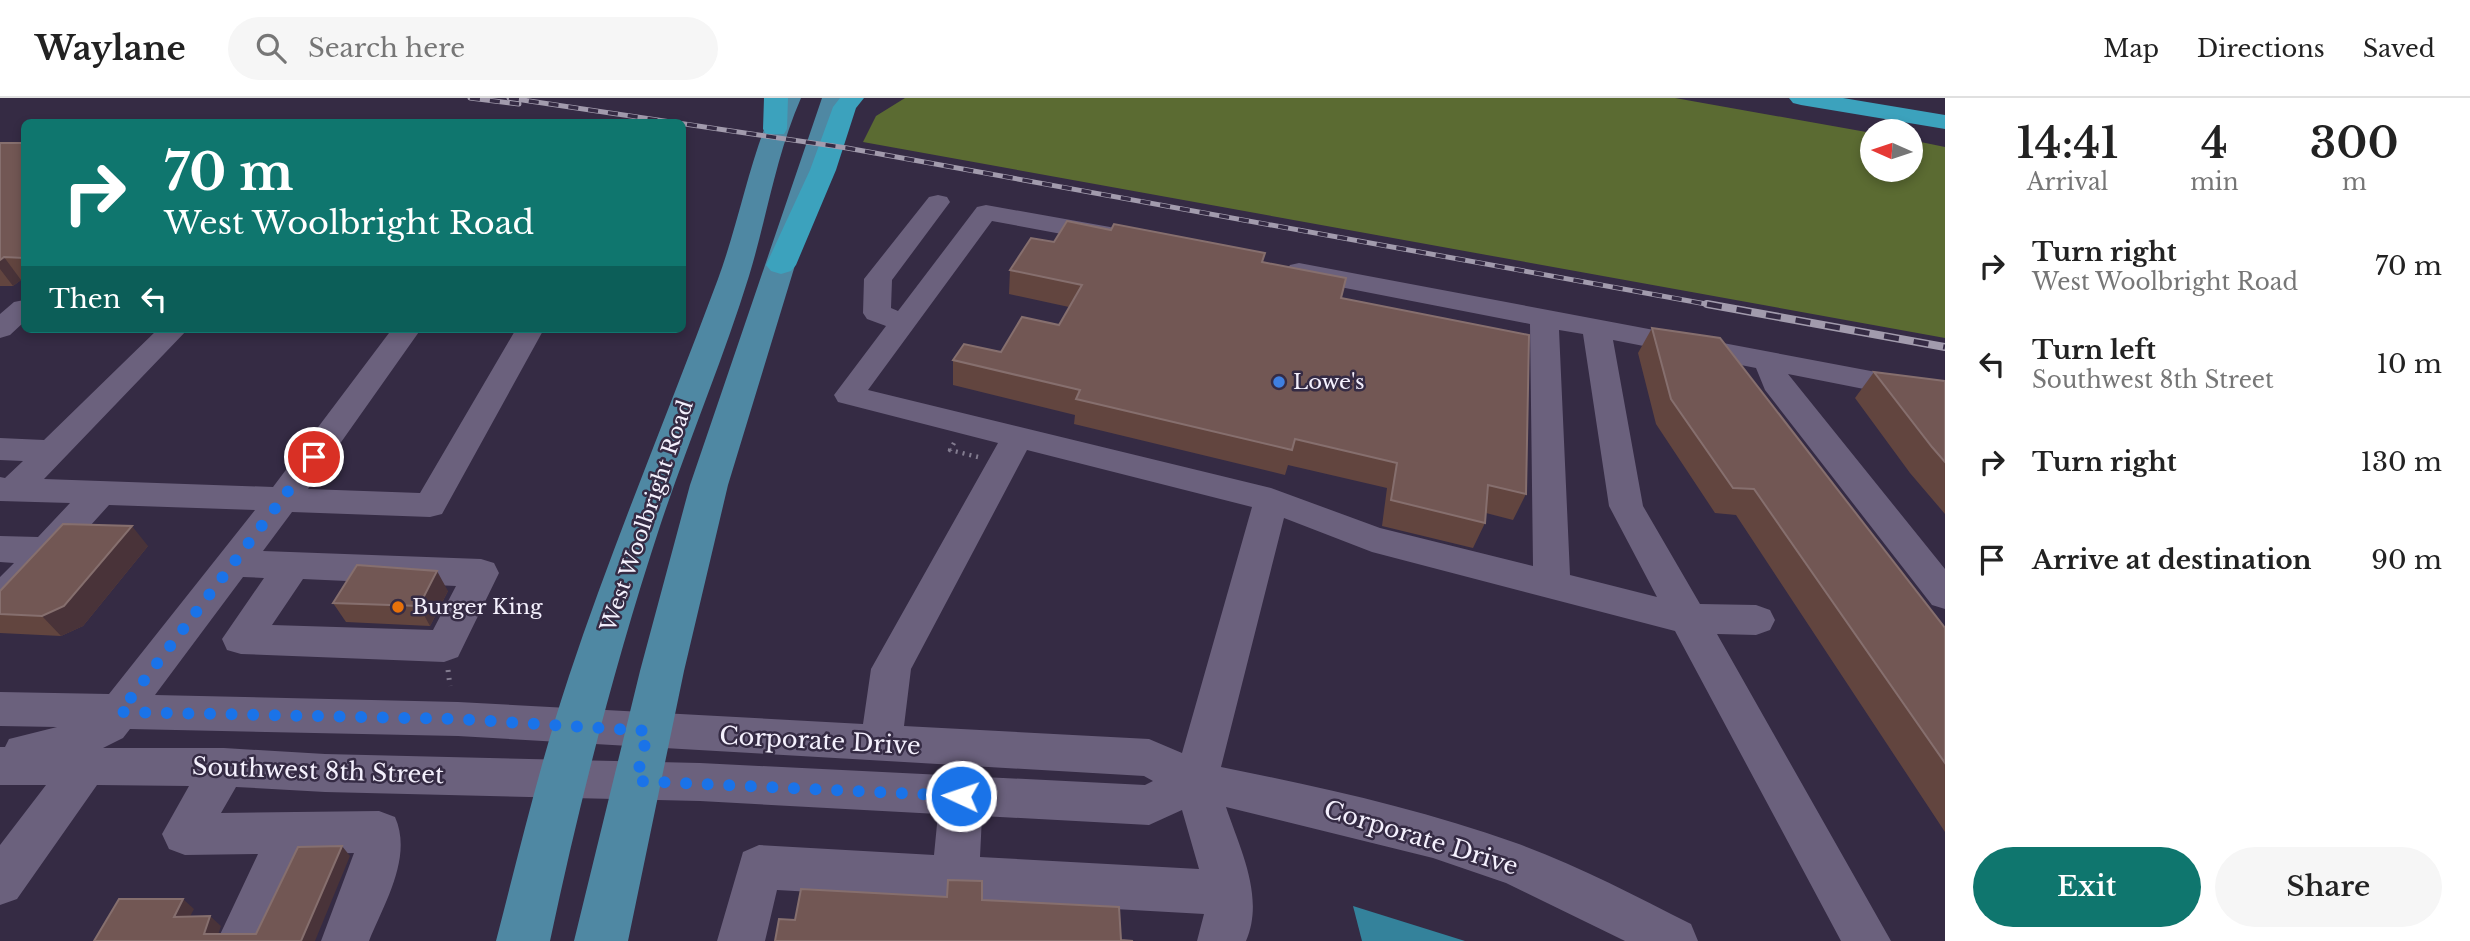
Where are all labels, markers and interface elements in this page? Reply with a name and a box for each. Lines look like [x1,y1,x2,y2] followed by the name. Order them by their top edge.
[228,17,718,80] search box
[35,28,186,69] text: Waylane
[252,29,290,67] icon: search
[308,32,465,64] text: Search here
[2103,34,2159,63] text: Map
[2197,34,2325,63] text: Directions
[2363,34,2435,63] text: Saved
[2016,117,2119,169] text: 14:41
[2201,117,2228,169] text: 4
[2310,117,2399,169] text: 300
[1860,119,1923,182] north arrow
[1860,119,1923,182] map controls
[164,142,294,203] text: 70 m
[49,147,140,238] icon: right
[2027,168,2108,196] text: Arrival
[2190,168,2239,196] text: min
[2342,168,2367,196] text: m
[164,203,534,243] text: West Woolbright Road
[2032,236,2177,268] text: Turn right
[1973,247,2011,285] icon: right
[2375,250,2442,282] text: 70 m
[2032,268,2298,296] text: West Woolbright Road
[135,280,173,318] icon: left
[49,283,121,315] text: Then
[2032,334,2156,366] text: Turn left
[1973,345,2011,383] icon: left
[2376,348,2442,380] text: 10 m
[2032,366,2274,394] text: Southwest 8th Street
[1293,369,1365,395] place label: Lowe's
[1271,374,1287,390] marker: Lowe's
[595,397,699,636] street label: West Woolbright Road
[284,427,344,487] pin
[295,438,333,476] icon: arrive
[1973,443,2011,481] icon: right
[2032,446,2177,478] text: Turn right
[2360,446,2442,478] text: 130 m
[1973,541,2011,579] icon: arrive
[2032,544,2312,576] text: Arrive at destination
[2371,544,2442,576] text: 90 m
[412,594,543,620] place label: Burger King
[390,599,406,615] marker: Burger King
[719,721,921,760] street label: Corporate Drive
[191,752,445,789] street label: Southwest 8th Street
[924,759,998,833] position arrow
[1321,794,1522,881] street label: Corporate Drive
[1973,847,2201,927] button: Exit
[2215,847,2442,927] button: Share

